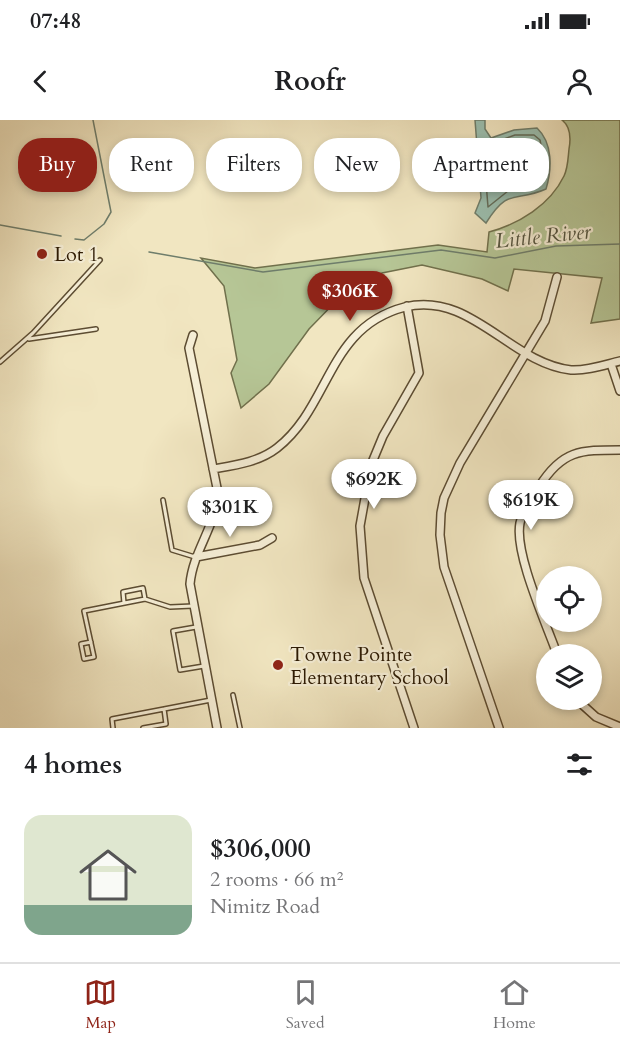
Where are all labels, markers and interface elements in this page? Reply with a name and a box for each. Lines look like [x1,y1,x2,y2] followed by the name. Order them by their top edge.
[30,6,81,36] text: 07:48
[274,63,346,100] text: Roofr
[24,65,57,98] icon: back
[563,65,596,98] icon: person
[18,138,97,192] chip: Buy
[109,138,194,192] chip: Rent
[206,138,302,192] chip: Filters
[314,138,400,192] chip: New
[412,138,549,192] chip: Apartment
[494,217,593,256] water label: Little River
[54,241,99,268] place label: Lot 1
[35,247,49,261] marker: Lot 1
[308,271,392,322] pin: $306K
[321,277,379,304] text: $306K
[332,459,416,510] pin: $692K
[345,465,403,492] text: $692K
[489,480,573,531] pin: $619K
[502,486,560,513] text: $619K
[188,487,272,538] pin: $301K
[201,493,259,520] text: $301K
[536,566,602,710] map controls
[536,566,602,632] button: locate
[290,641,449,691] place label: Towne Pointe Elementary School
[536,644,602,710] button: layers
[271,658,285,672] marker: Towne Pointe Elementary School
[24,747,122,782] text: 4 homes
[563,748,596,781] icon: filters
[210,831,311,866] text: $306,000
[72,839,144,911] icon: home
[210,866,343,893] text: 2 rooms · 66 m²
[210,893,320,920] text: Nimitz Road
[84,976,117,1034] tab: Map
[286,976,324,1034] tab: Saved
[493,976,536,1034] tab: Home

